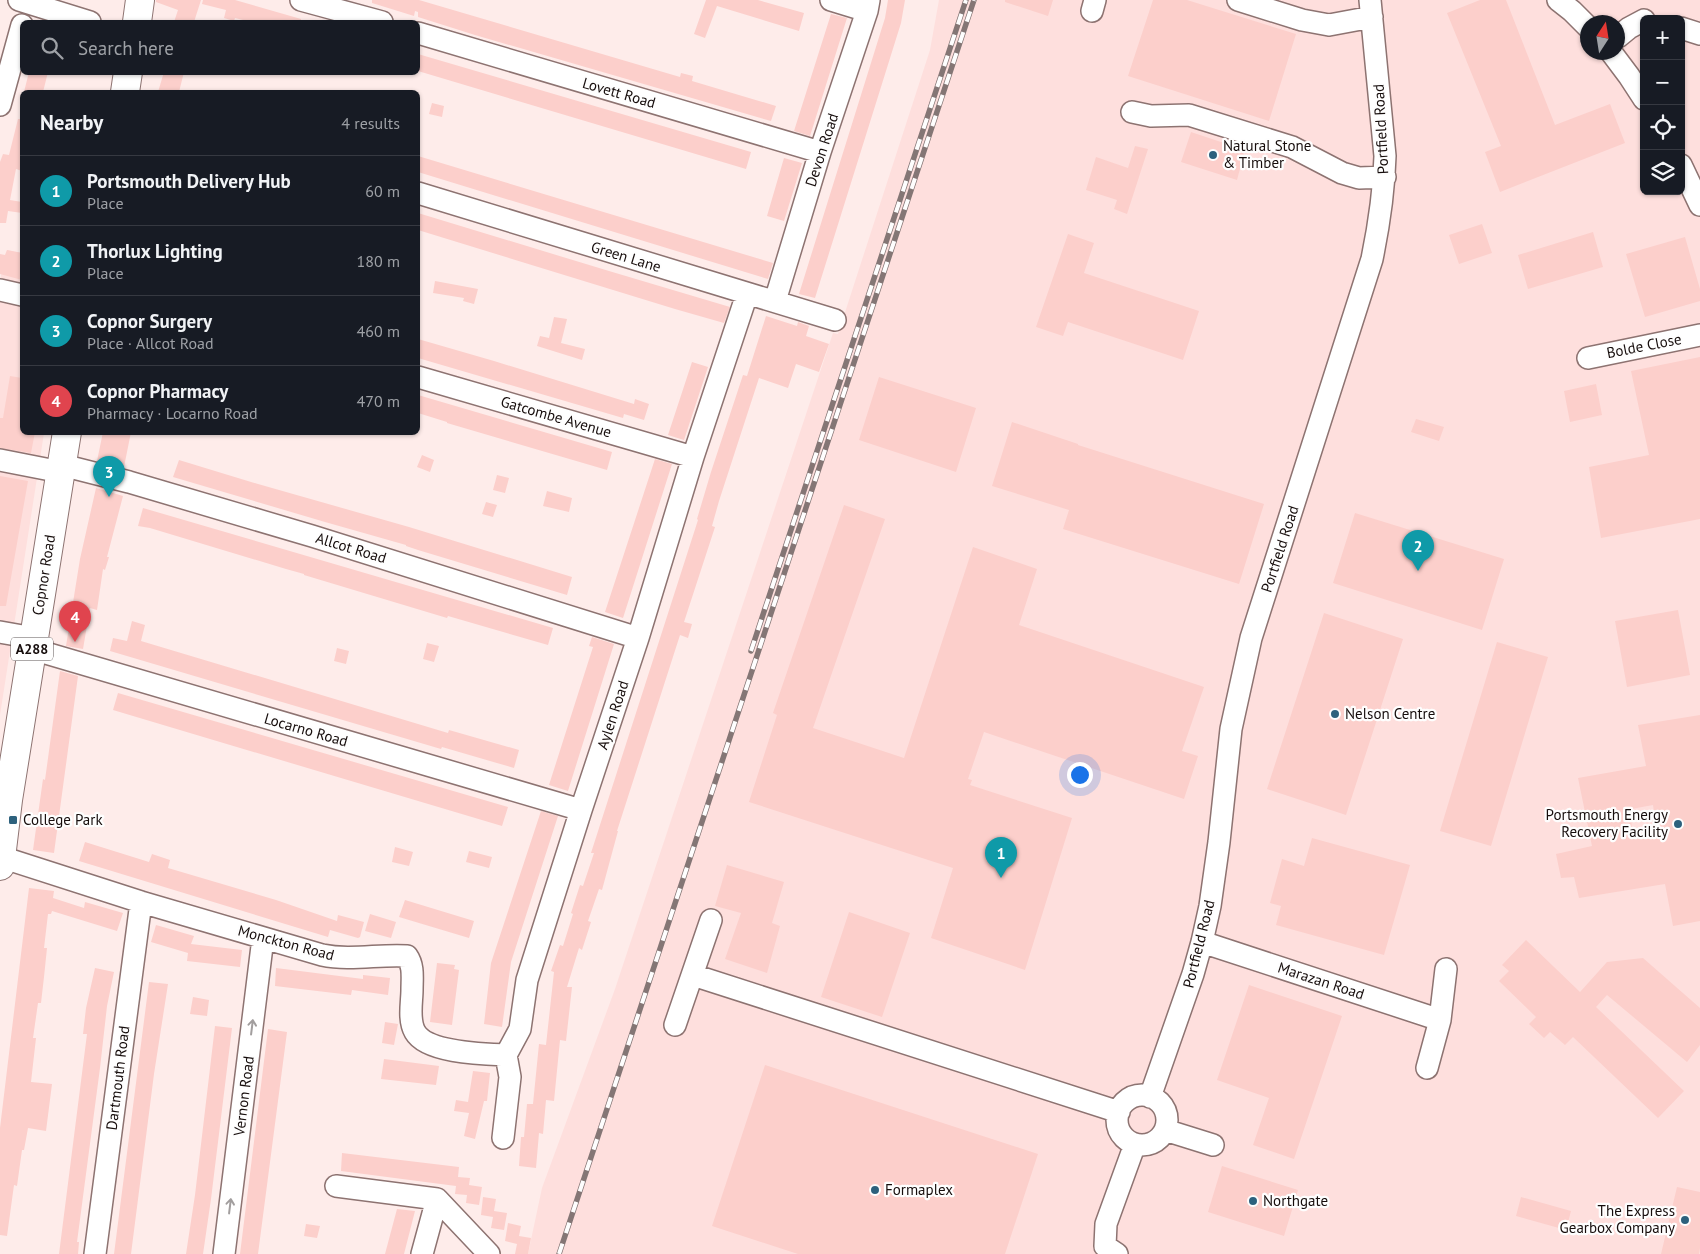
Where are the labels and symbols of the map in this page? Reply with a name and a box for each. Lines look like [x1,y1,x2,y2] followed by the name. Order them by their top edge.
[1580,15,1625,60] north arrow
[580,73,658,112] street label: Lovett Road
[1369,83,1392,175] street label: Portfield Road
[801,111,842,189] street label: Devon Road
[1223,136,1311,172] place label: Natural Stone & Timber
[1207,149,1219,161] marker: Natural Stone & Timber
[589,237,663,276] street label: Green Lane
[1605,329,1683,362] street label: Bolde Close
[499,392,614,441] street label: Gatcombe Avenue
[93,456,125,497] pin: 3
[1257,503,1303,595] street label: Portfield Road
[314,528,389,567] street label: Allcot Road
[1402,530,1434,571] pin: 2
[28,533,59,617] street label: Copnor Road
[59,601,91,642] pin: 4
[11,638,53,661] road number: A288
[592,678,633,752] street label: Aylen Road
[1345,704,1435,723] place label: Nelson Centre
[1329,708,1341,720] marker: Nelson Centre
[262,709,350,751] street label: Locarno Road
[1067,762,1093,788] your location
[1546,805,1668,841] place label: Portsmouth Energy Recovery Facility
[23,810,103,829] place label: College Park
[7,814,19,826] marker: College Park
[1672,818,1684,830] marker: Portsmouth Energy Recovery Facility
[985,837,1017,878] pin: 1
[1178,898,1219,990] street label: Portfield Road
[236,921,336,965] street label: Monckton Road
[1275,958,1367,1003] street label: Marazan Road
[247,1019,257,1035] one-way arrow
[102,1025,133,1131] street label: Dartmouth Road
[229,1055,258,1138] street label: Vernon Road
[885,1180,953,1199] place label: Formaplex
[869,1184,881,1196] marker: Formaplex
[1263,1191,1328,1210] place label: Northgate
[1247,1195,1259,1207] marker: Northgate
[225,1198,235,1214] one-way arrow
[1560,1201,1675,1237] place label: The Express Gearbox Company
[1679,1214,1691,1226] marker: The Express Gearbox Company

